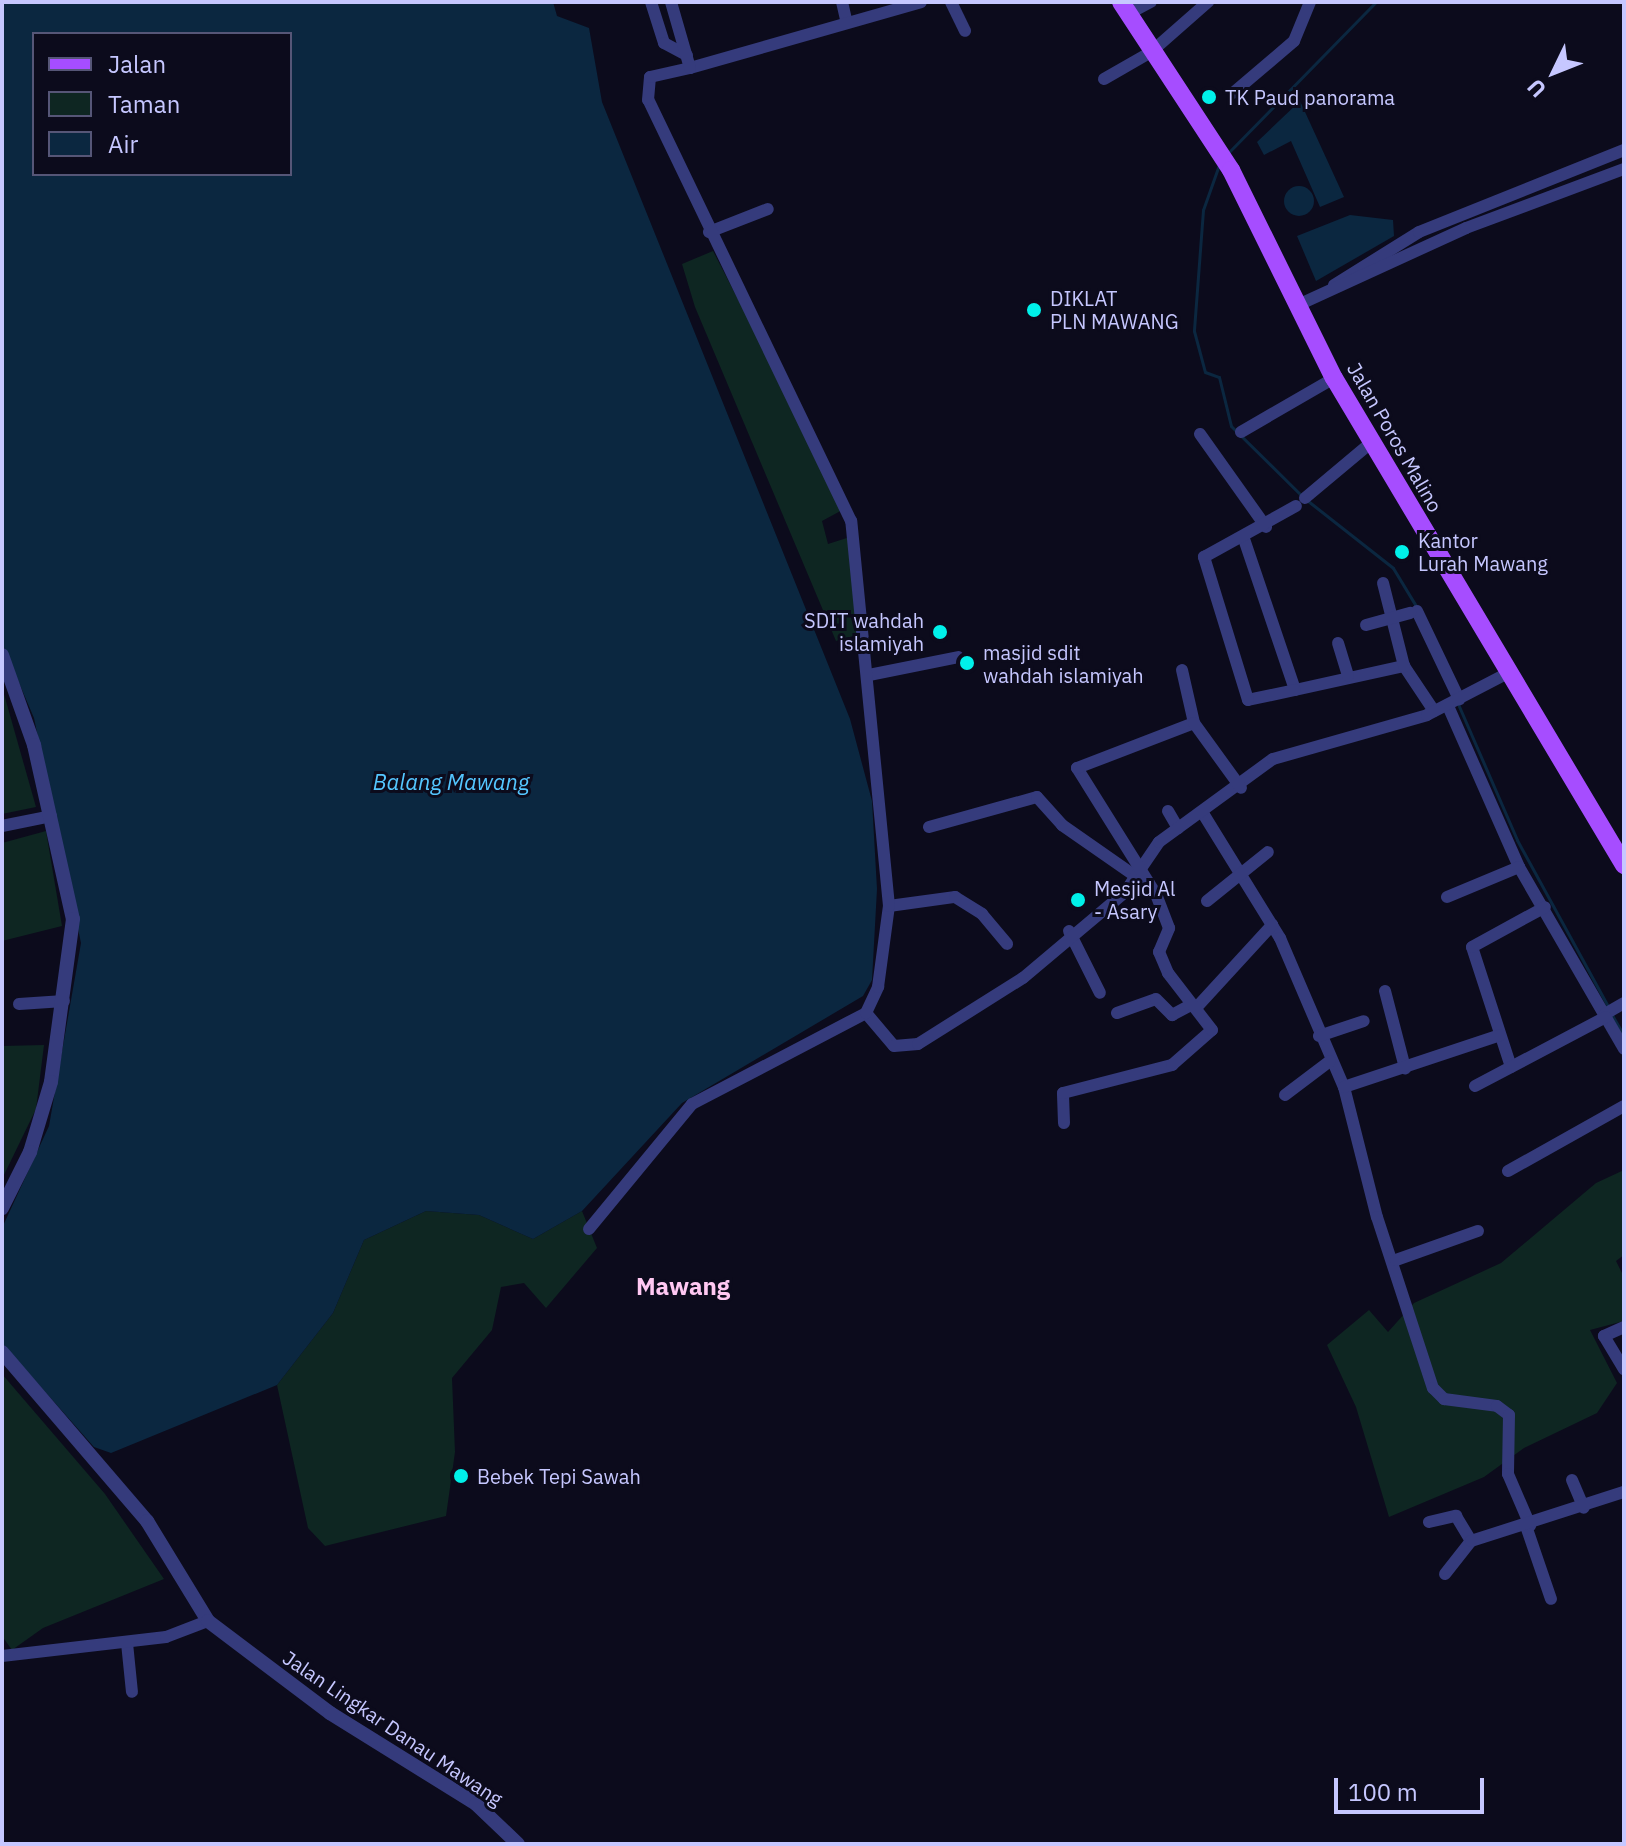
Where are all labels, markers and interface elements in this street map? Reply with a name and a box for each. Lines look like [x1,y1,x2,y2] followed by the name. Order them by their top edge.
[32,32,292,176] legend
[1514,32,1594,112] north arrow
[108,48,166,80] text: Jalan
[1520,73,1552,104] text: U
[1225,85,1395,109] place label: TK Paud panorama
[108,88,180,120] text: Taman
[1200,88,1218,106] marker: TK Paud panorama
[108,128,138,160] text: Air
[1050,286,1179,333] place label: DIKLAT PLN MAWANG
[1025,301,1043,319] marker: DIKLAT PLN MAWANG
[1342,358,1448,516] street label: Jalan Poros Malino
[1418,528,1548,575] place label: Kantor Lurah Mawang
[1393,543,1411,561] marker: Kantor Lurah Mawang
[804,608,924,655] place label: SDIT wahdah islamiyah
[931,623,949,641] marker: SDIT wahdah islamiyah
[983,640,1144,687] place label: masjid sdit wahdah islamiyah
[958,654,976,672] marker: masjid sdit wahdah islamiyah
[373,769,529,795] water label: Balang Mawang
[1094,876,1176,923] place label: Mesjid Al - Asary
[1069,891,1087,909] marker: Mesjid Al - Asary
[636,1273,730,1301] district label: Mawang
[477,1464,641,1488] place label: Bebek Tepi Sawah
[452,1467,470,1485] marker: Bebek Tepi Sawah
[278,1645,508,1811] street label: Jalan Lingkar Danau Mawang
[1338,1762,1488,1812] scale bar
[1348,1776,1418,1808] text: 100 m

